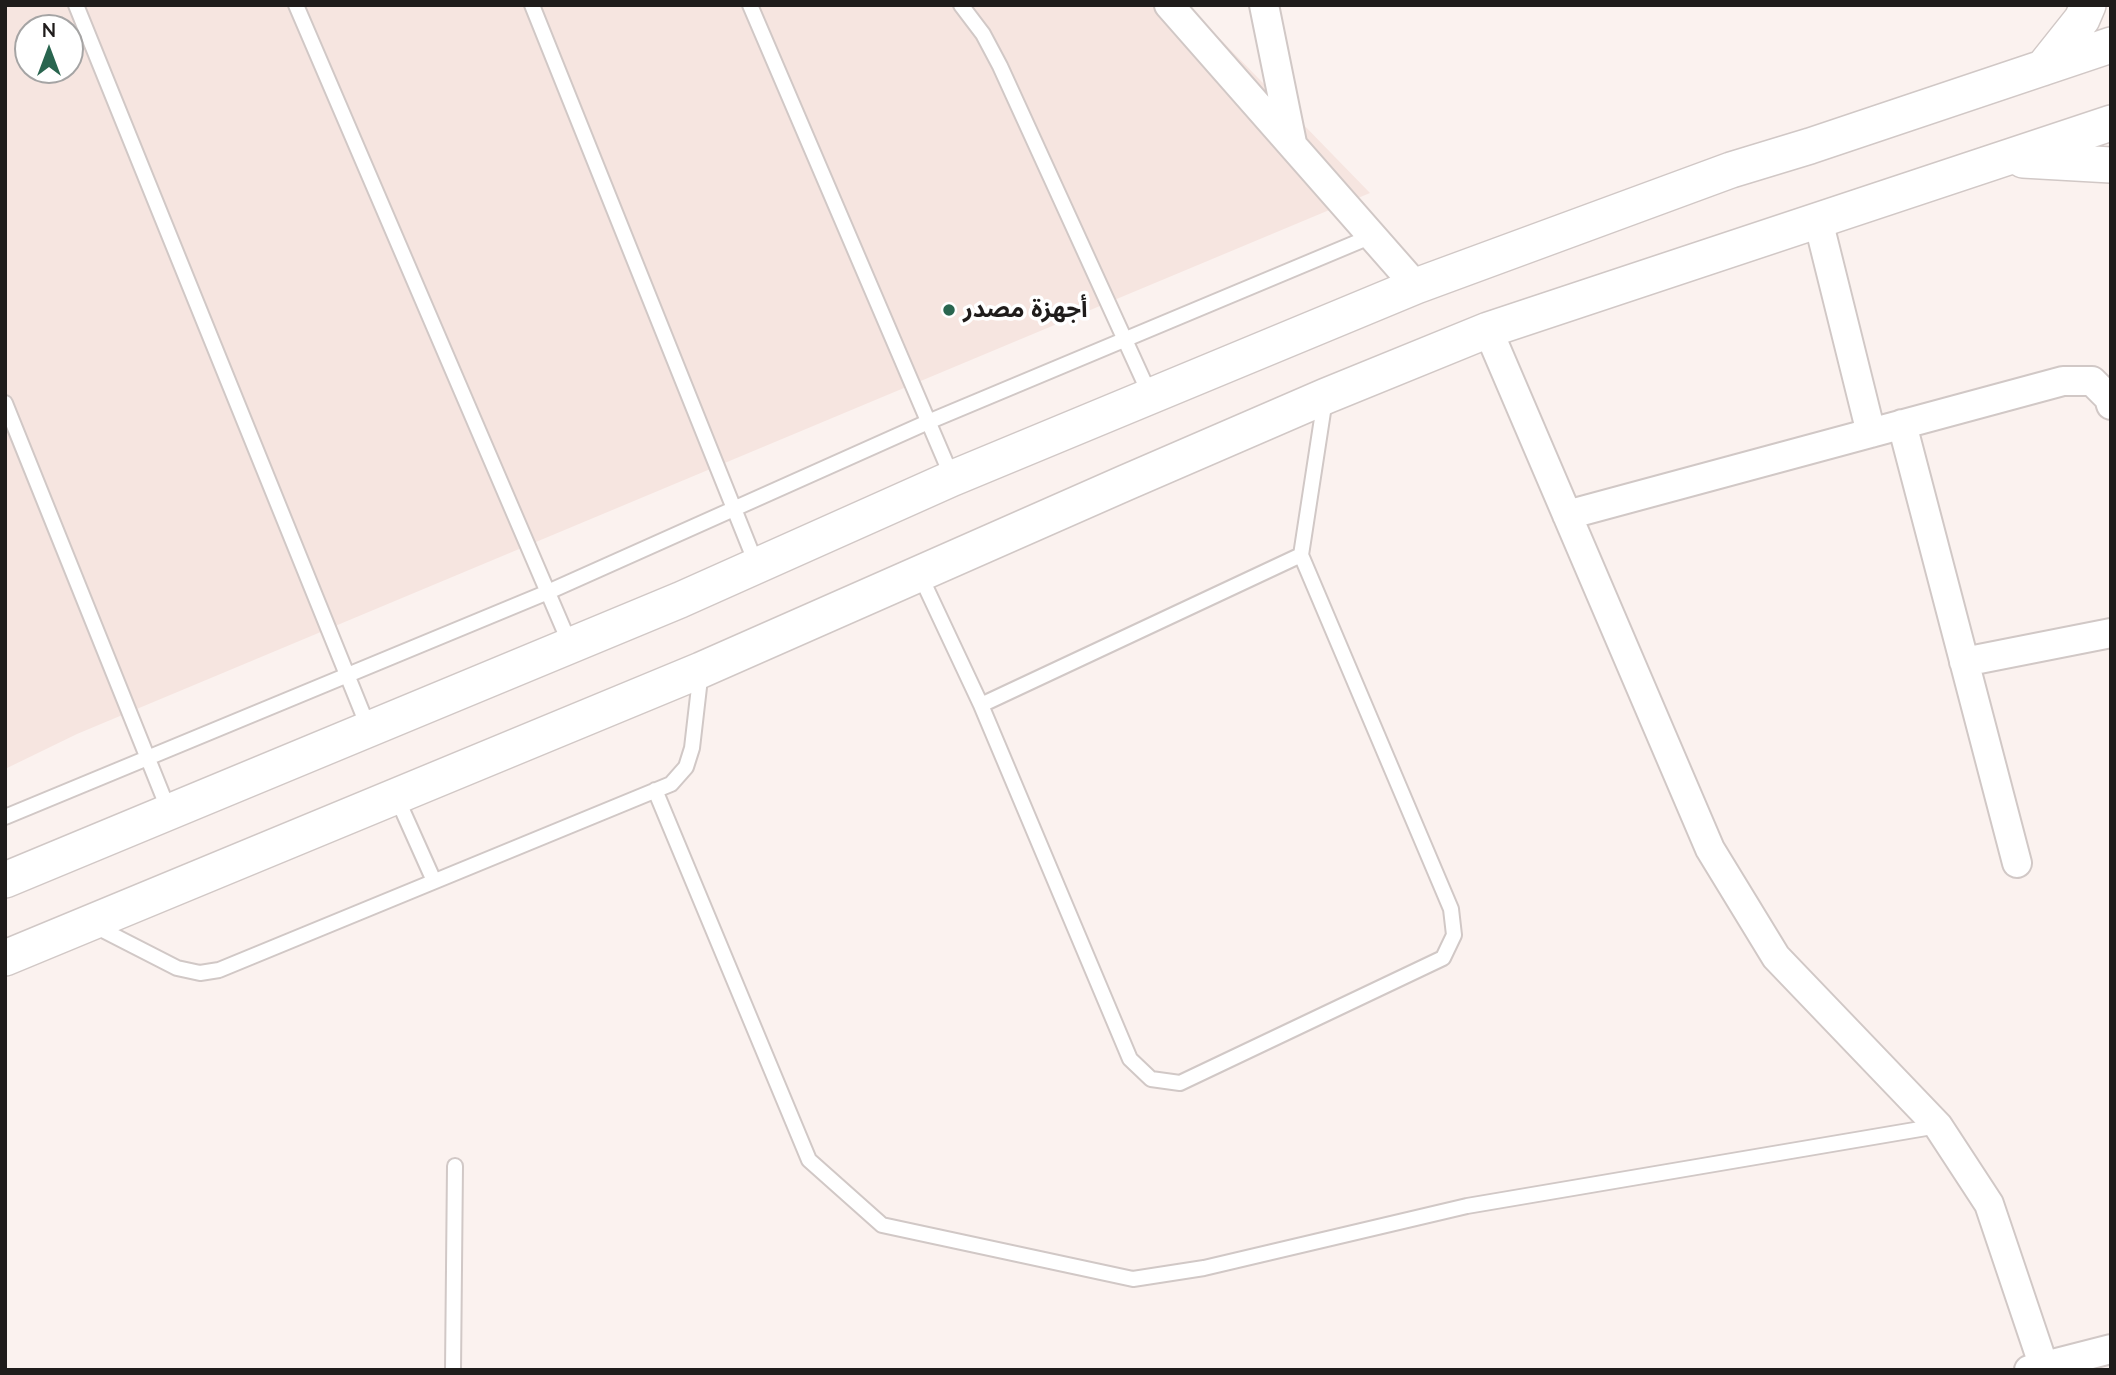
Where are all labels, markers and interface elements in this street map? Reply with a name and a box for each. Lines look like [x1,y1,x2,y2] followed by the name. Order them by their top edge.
[14,14,84,84] north arrow
[42,18,56,42] text: N
[963,296,1088,324] place label: أجهزة مصدر
[941,302,957,318] marker: أجهزة مصدر

